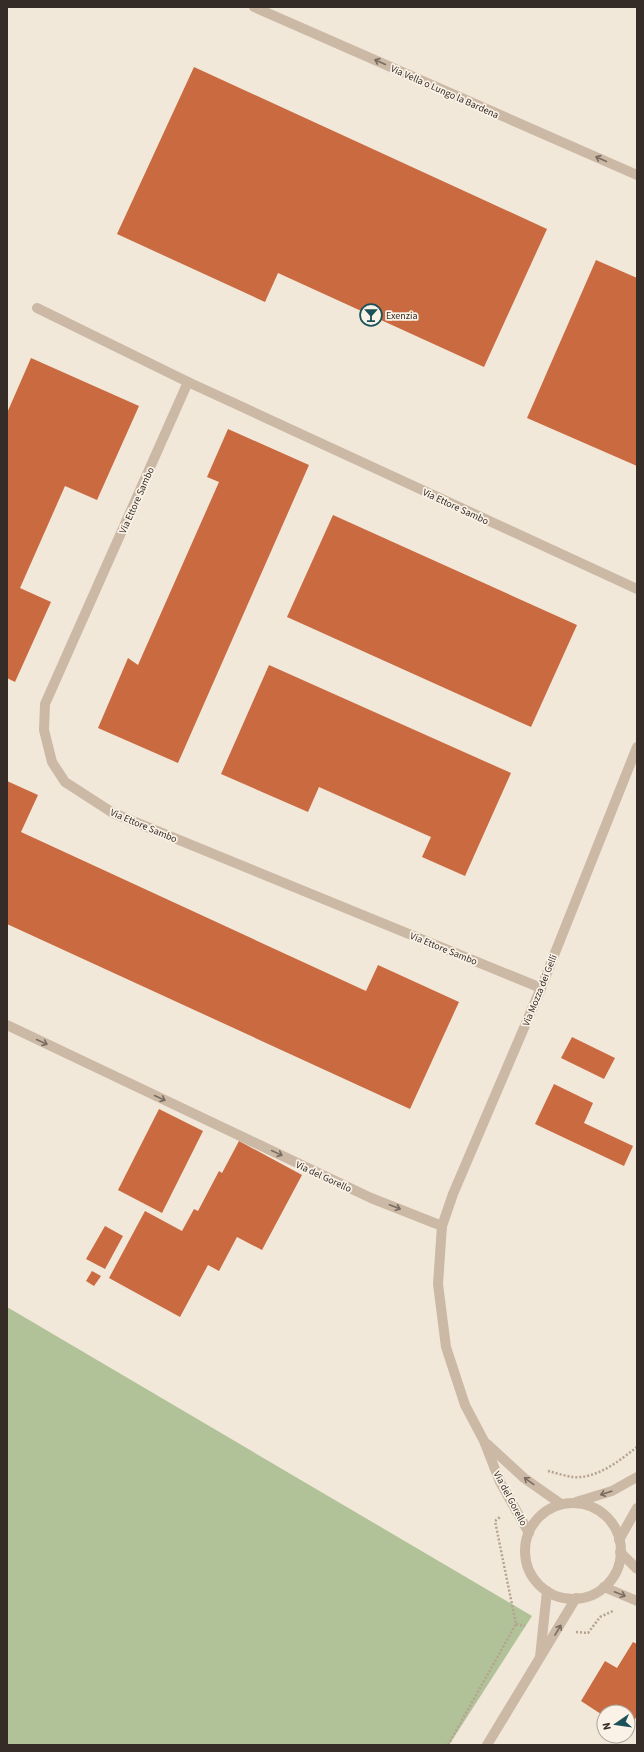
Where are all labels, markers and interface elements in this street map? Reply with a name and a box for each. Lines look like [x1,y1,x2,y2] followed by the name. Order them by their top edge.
[374,58,386,65] one-way arrow
[388,62,501,122] street label: Via Vella o Lungo la Bardena
[596,155,608,163] one-way arrow
[358,302,384,328] bar icon: Exenzia
[386,309,417,323] place label: Exenzia
[116,465,158,536] street label: Via Ettore Sambo
[420,485,491,528] street label: Via Ettore Sambo
[108,806,179,846] street label: Via Ettore Sambo
[408,929,479,969] street label: Via Ettore Sambo
[519,952,561,1028] street label: Via Mozza dei Gelli
[36,1039,48,1046] one-way arrow
[153,1095,165,1102] one-way arrow
[271,1150,283,1157] one-way arrow
[293,1158,354,1196] street label: Via del Gorello
[389,1204,401,1212] one-way arrow
[490,1469,530,1528] street label: Via del Gorello
[524,1477,535,1486] one-way arrow
[601,1489,613,1497] one-way arrow
[614,1591,626,1599] one-way arrow
[554,1624,562,1636] one-way arrow
[596,1704,636,1744] north arrow
[599,1721,615,1731] text: N

